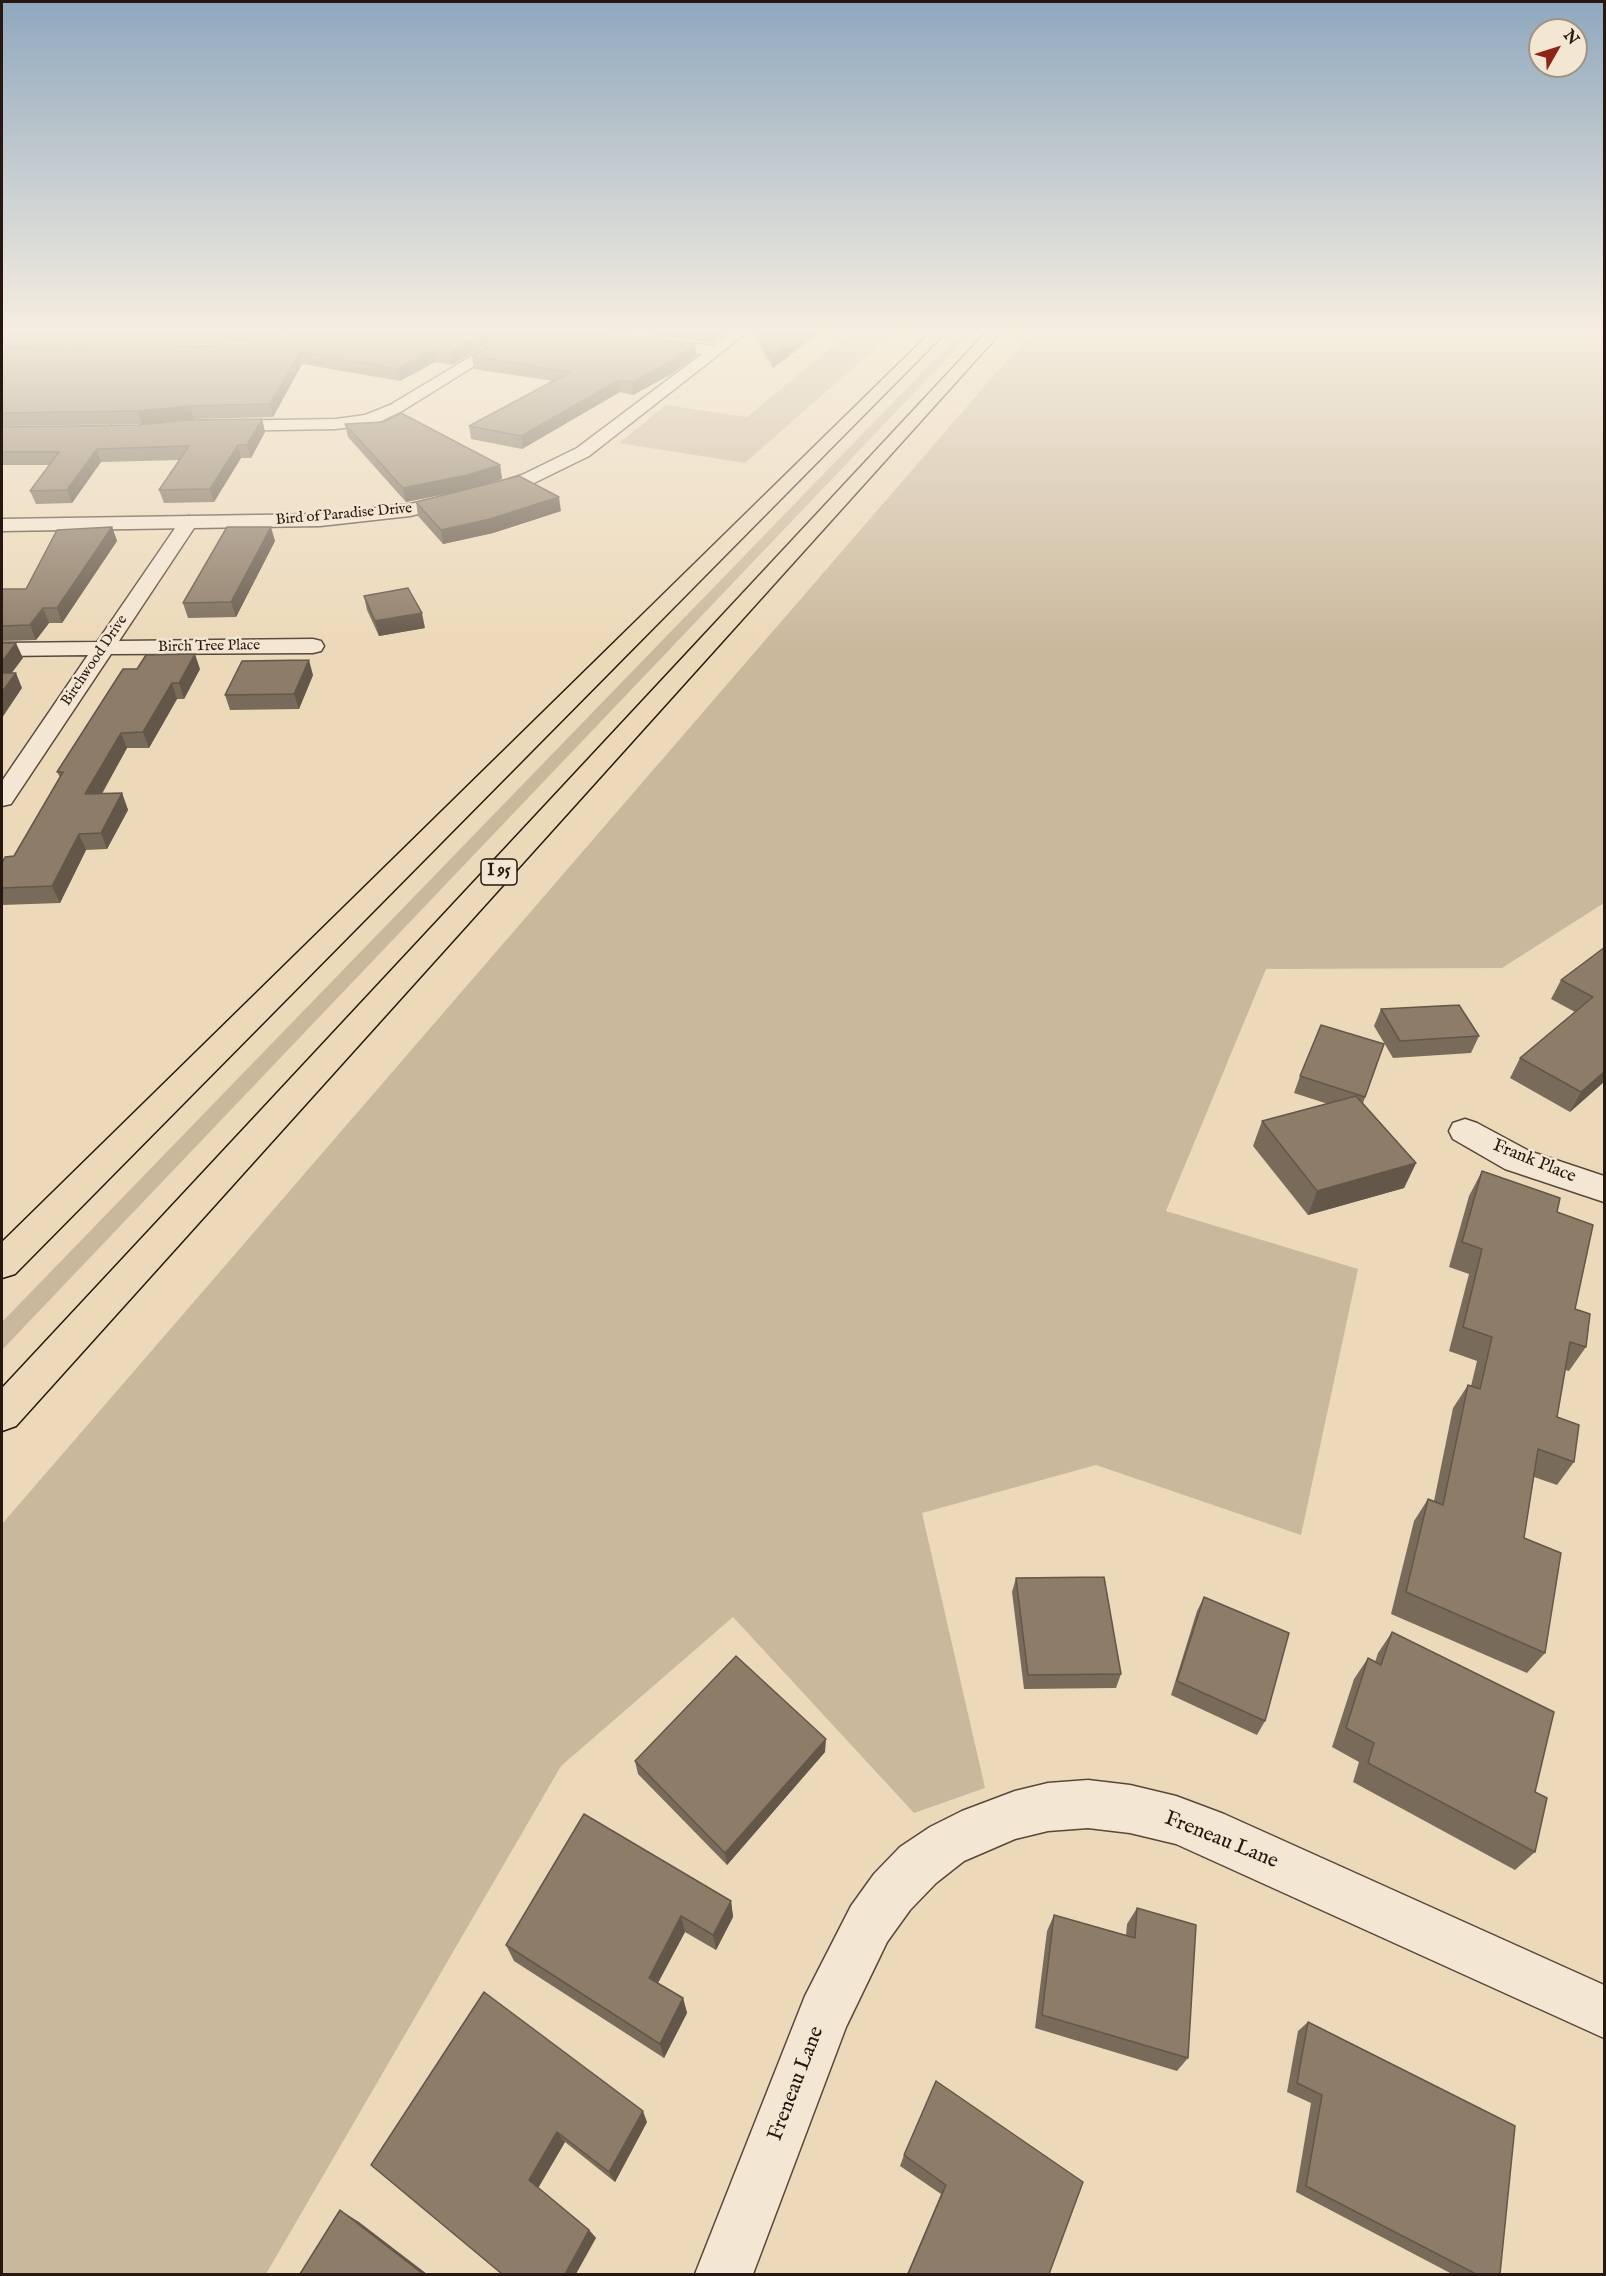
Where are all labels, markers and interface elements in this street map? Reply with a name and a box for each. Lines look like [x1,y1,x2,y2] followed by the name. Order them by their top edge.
[1528,18,1588,78] north arrow
[1558,26,1583,50] text: N
[275,500,413,530] street label: Bird of Paradise Drive
[58,612,132,710] street label: Birchwood Drive
[158,637,260,657] street label: Birch Tree Place
[481,859,517,885] road number: I 95
[1489,1136,1579,1188] street label: Frank Place
[1160,1807,1282,1875] street label: Freneau Lane
[764,2023,830,2145] street label: Freneau Lane

